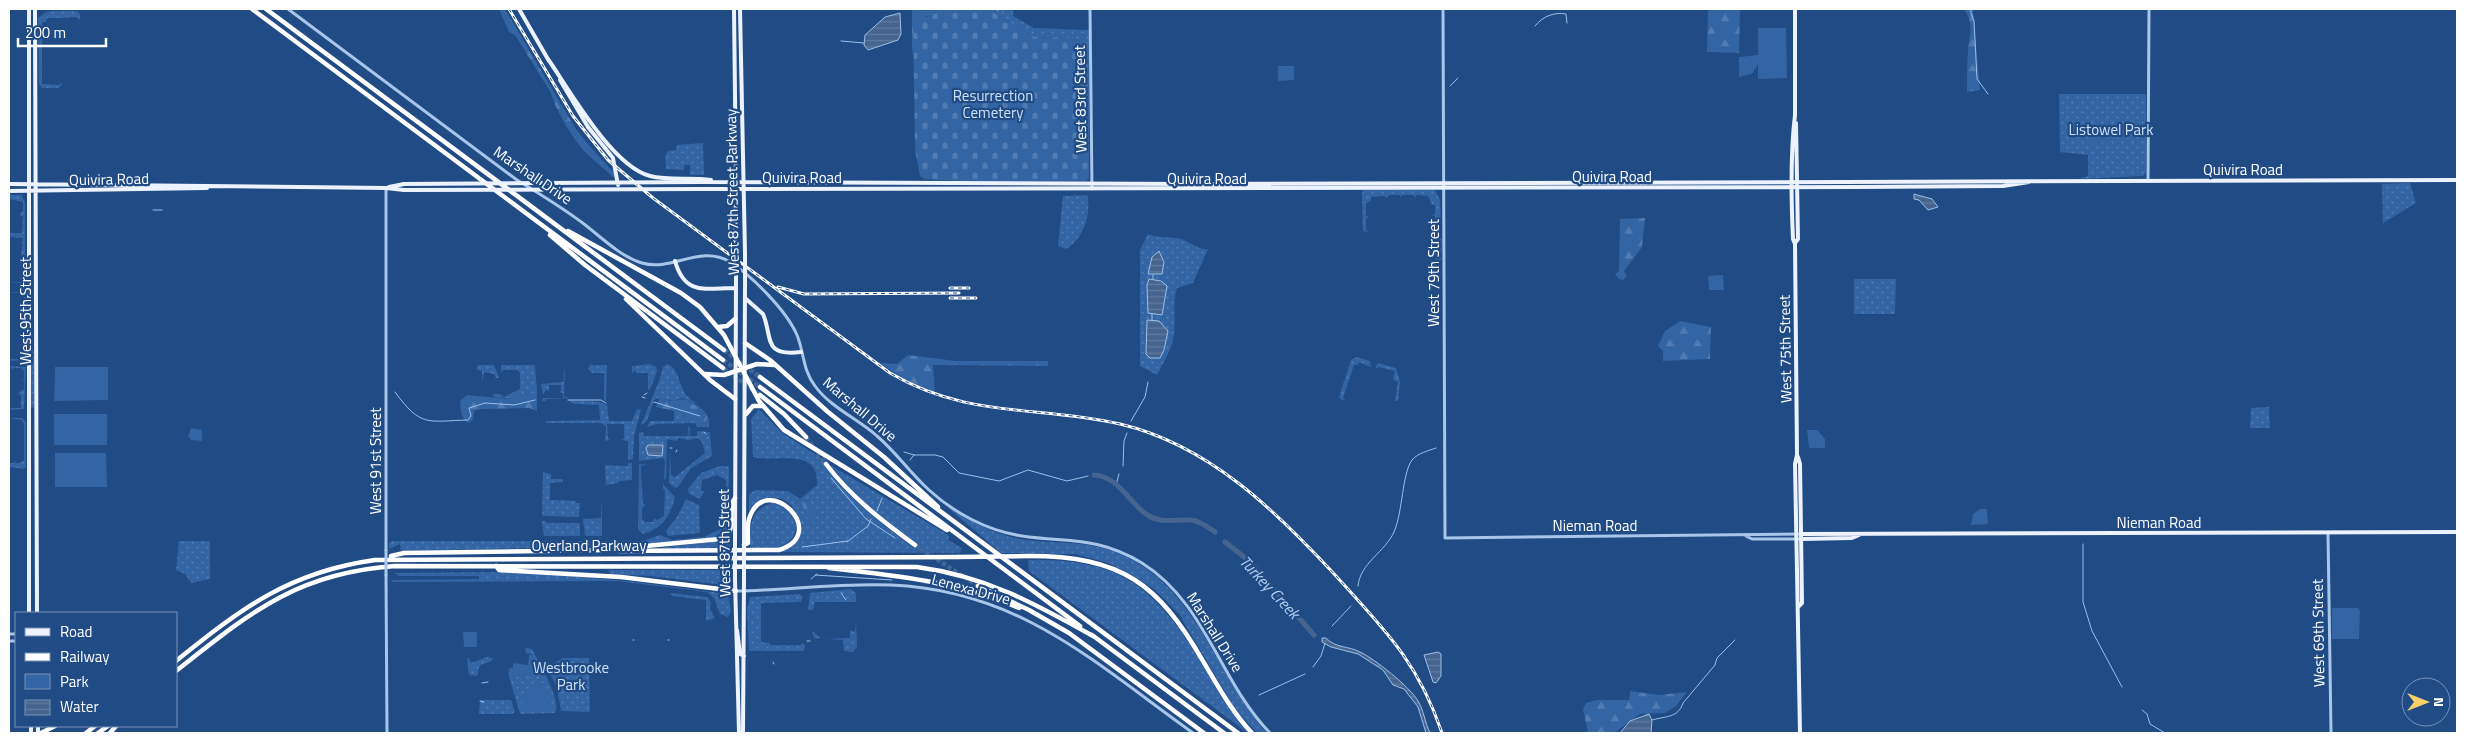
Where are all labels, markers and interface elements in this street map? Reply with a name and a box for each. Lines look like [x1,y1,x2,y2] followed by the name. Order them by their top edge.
[18,15,105,47] scale bar
[25,21,66,44] text: 200 m
[1068,44,1092,153] street label: West 83rd Street
[953,84,1033,124] park label: Resurrection Cemetery
[719,109,745,275] street label: West 87th Street Parkway
[2069,118,2153,141] park label: Listowel Park
[489,140,577,210] street label: Marshall Drive
[2203,158,2283,181] street label: Quivira Road
[1572,165,1652,188] street label: Quivira Road
[762,166,842,189] street label: Quivira Road
[69,167,149,191] street label: Quivira Road
[1167,167,1247,190] street label: Quivira Road
[1422,218,1445,327] street label: West 79th Street
[14,256,37,365] street label: West 95th Street
[1773,294,1797,403] street label: West 75th Street
[818,371,902,447] street label: Marshall Drive
[364,407,387,515] street label: West 91st Street
[712,488,736,597] street label: West 87th Street
[2117,511,2201,534] street label: Nieman Road
[1553,514,1637,537] street label: Nieman Road
[532,534,646,557] street label: Overland Parkway
[1234,550,1307,626] water label: Turkey Creek
[929,567,1013,611] street label: Lenexa Drive
[2306,578,2330,687] street label: West 69th Street
[1181,587,1249,677] street label: Marshall Drive
[15,612,178,727] legend
[60,620,92,643] text: Road
[60,645,110,668] text: Railway
[533,656,609,696] park label: Westbrooke Park
[60,670,89,693] text: Park
[2401,677,2451,727] north arrow
[60,695,99,718] text: Water
[2429,697,2450,707] text: N

